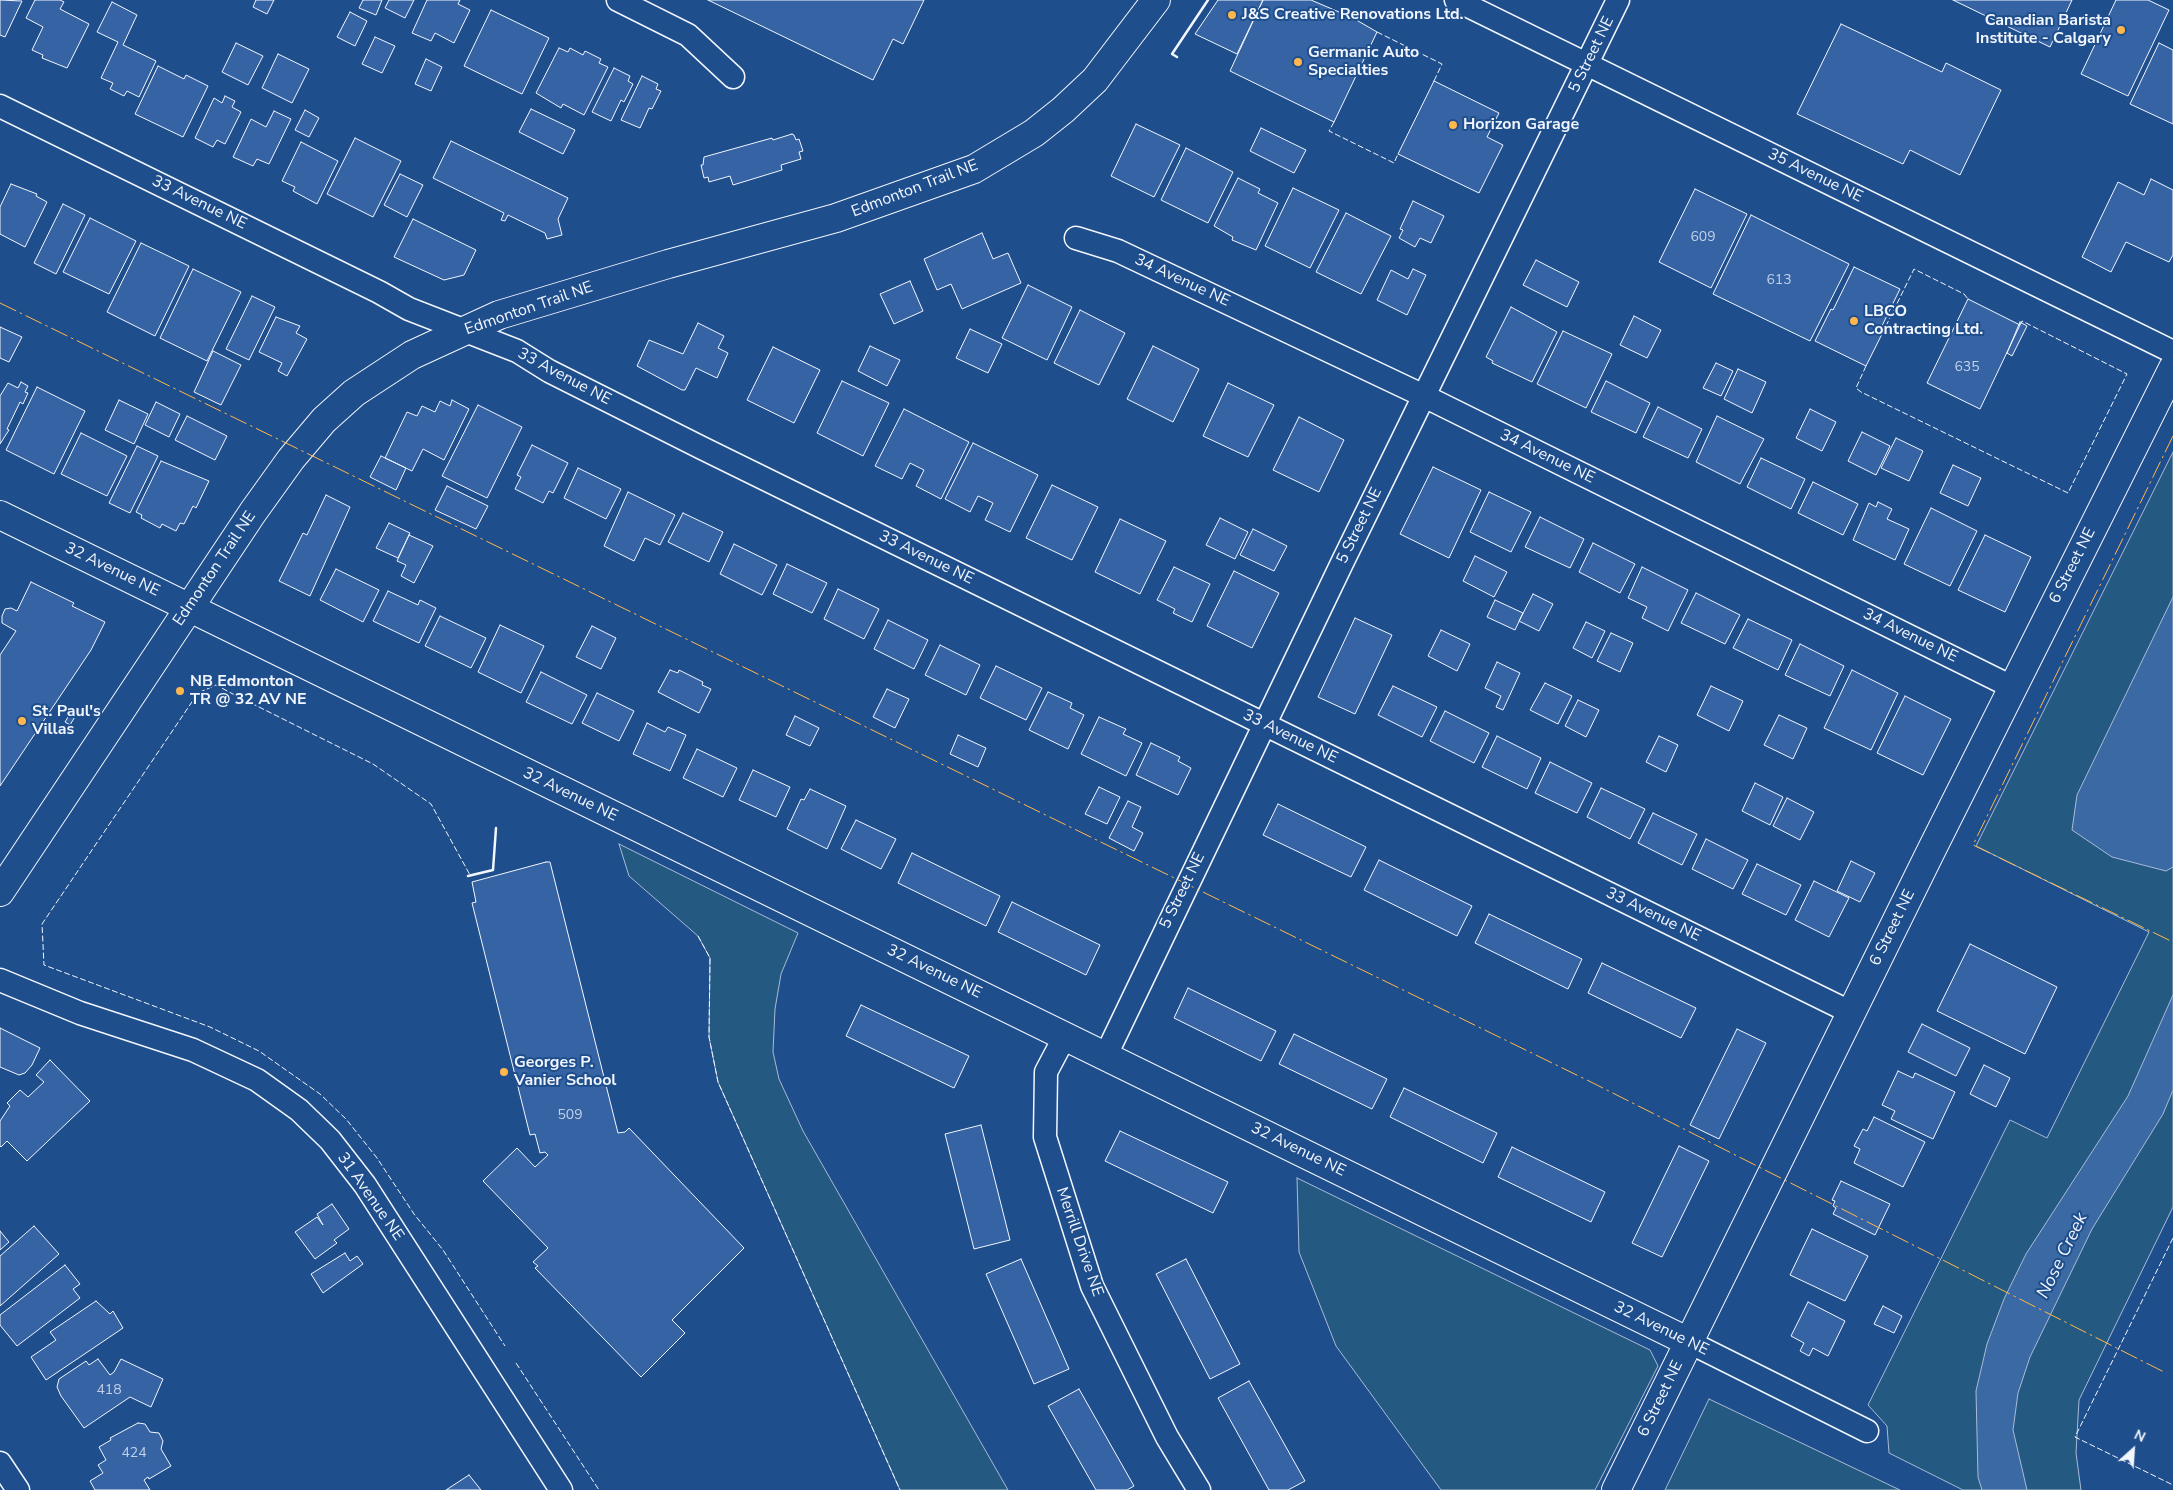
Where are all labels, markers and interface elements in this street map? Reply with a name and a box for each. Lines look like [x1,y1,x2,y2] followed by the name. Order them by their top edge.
[1242,5,1464,25] place label: J&S Creative Renovations Ltd.
[1226,9,1238,21] marker: J&S Creative Renovations Ltd.
[1976,11,2111,49] place label: Canadian Barista Institute - Calgary
[1565,14,1619,96] street label: 5 Street NE
[2115,24,2127,36] marker: Canadian Barista Institute - Calgary
[1308,43,1419,81] place label: Germanic Auto Specialties
[1292,56,1304,68] marker: Germanic Auto Specialties
[1463,115,1579,135] place label: Horizon Garage
[1447,119,1459,131] marker: Horizon Garage
[1764,145,1866,207] street label: 35 Avenue NE
[849,156,981,222] street label: Edmonton Trail NE
[148,172,250,234] street label: 33 Avenue NE
[1690,230,1716,246] house number: 609
[1131,251,1233,311] street label: 34 Avenue NE
[1766,273,1792,289] house number: 613
[462,278,596,340] street label: Edmonton Trail NE
[1864,302,1983,340] place label: LBCO Contracting Ltd.
[1848,315,1860,327] marker: LBCO Contracting Ltd.
[514,344,614,410] street label: 33 Avenue NE
[1954,360,1980,376] house number: 635
[1496,426,1598,488] street label: 34 Avenue NE
[1333,485,1387,567] street label: 5 Street NE
[170,508,260,630] street label: Edmonton Trail NE
[2046,525,2100,607] street label: 6 Street NE
[875,527,977,589] street label: 33 Avenue NE
[61,539,163,601] street label: 32 Avenue NE
[1859,605,1961,667] street label: 34 Avenue NE
[190,672,306,710] place label: NB Edmonton TR @ 32 AV NE
[174,685,186,697] marker: NB Edmonton TR @ 32 AV NE
[32,702,101,740] place label: St. Paul's Villas
[1239,706,1341,768] street label: 33 Avenue NE
[16,715,28,727] marker: St. Paul's Villas
[519,764,621,826] street label: 32 Avenue NE
[1156,850,1210,932] street label: 5 Street NE
[1602,884,1704,946] street label: 33 Avenue NE
[1866,887,1920,969] street label: 6 Street NE
[883,941,985,1003] street label: 32 Avenue NE
[514,1053,616,1091] place label: Georges P. Vanier School
[498,1066,510,1078] marker: Georges P. Vanier School
[557,1108,583,1124] house number: 509
[1247,1119,1349,1181] street label: 32 Avenue NE
[333,1149,407,1245] street label: 31 Avenue NE
[1051,1185,1107,1299] street label: Merrill Drive NE
[2033,1210,2093,1302] water label: Nose Creek
[1610,1298,1712,1360] street label: 32 Avenue NE
[1634,1358,1688,1440] street label: 6 Street NE
[96,1383,122,1399] house number: 418
[2108,1425,2158,1475] north arrow
[2131,1425,2149,1447] text: N
[121,1446,147,1462] house number: 424

